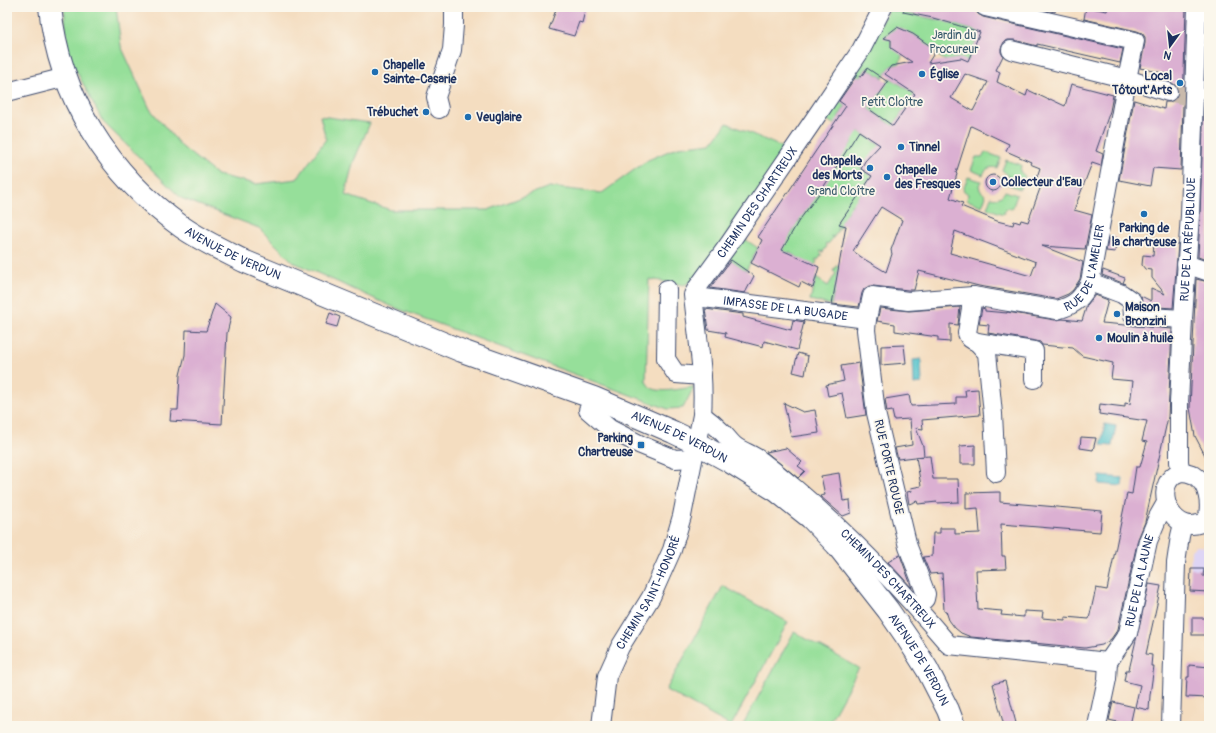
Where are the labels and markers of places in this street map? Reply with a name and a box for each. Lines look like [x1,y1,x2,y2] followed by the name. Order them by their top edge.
[383,58,457,87] place label: Chapelle Sainte-Casarie
[930,66,960,82] place label: Église
[370,67,380,77] marker: Chapelle Sainte-Casarie
[917,69,927,79] marker: Église
[1111,69,1173,98] place label: Local Tôtout'Arts
[1175,78,1185,88] marker: Local Tôtout'Arts
[366,105,419,120] place label: Trébuchet
[421,107,431,117] marker: Trébuchet
[476,110,523,125] place label: Veuglaire
[463,112,473,122] marker: Veuglaire
[908,140,940,155] place label: Tinnel
[896,142,906,152] marker: Tinnel
[813,154,863,183] place label: Chapelle des Morts
[865,163,875,173] marker: Chapelle des Morts
[895,163,961,192] place label: Chapelle des Fresques
[882,172,892,182] marker: Chapelle des Fresques
[1001,175,1082,190] place label: Collecteur d'Eau
[988,177,998,187] marker: Collecteur d'Eau
[1139,209,1149,219] marker: Parking de la chartreuse
[1112,221,1177,250] place label: Parking de la chartreuse
[1125,300,1166,329] place label: Maison Bronzini
[1112,309,1122,319] marker: Maison Bronzini
[1107,331,1174,346] place label: Moulin à huile
[1094,333,1104,343] marker: Moulin à huile
[578,431,634,460] place label: Parking Chartreuse
[636,440,646,450] marker: Parking Chartreuse

